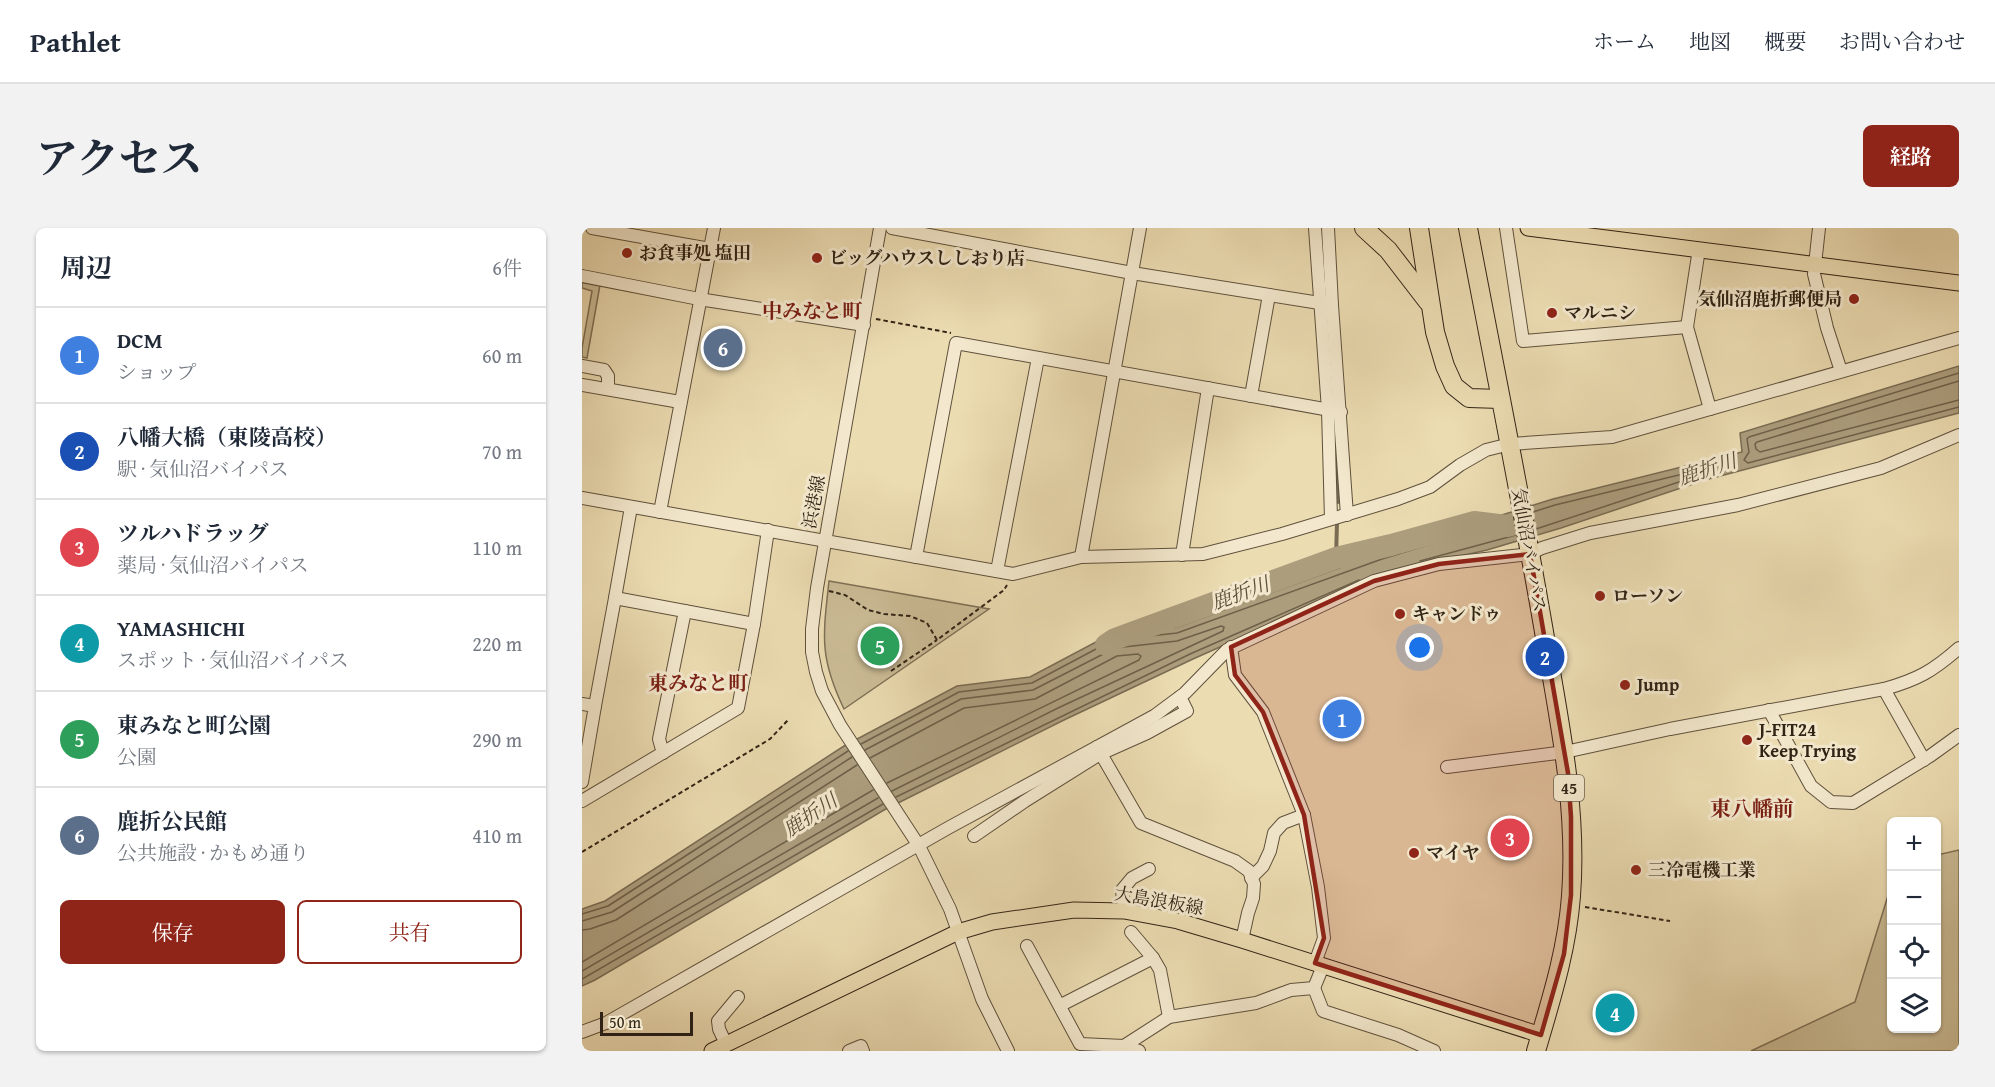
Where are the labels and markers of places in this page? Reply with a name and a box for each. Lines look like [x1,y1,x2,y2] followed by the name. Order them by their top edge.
[639,239,751,266] place label: お食事処 塩田
[829,244,1025,271] place label: ビッグハウスししおり店
[620,246,634,260] marker: お食事処 塩田
[810,251,824,265] marker: ビッグハウスししおり店
[1698,285,1842,312] place label: 気仙沼鹿折郵便局
[1847,292,1861,306] marker: 気仙沼鹿折郵便局
[1564,299,1636,326] place label: マルニシ
[1545,306,1559,320] marker: マルニシ
[704,326,742,370] pin: 6
[1612,582,1683,609] place label: ローソン
[1593,589,1607,603] marker: ローソン
[1412,600,1502,627] place label: キャンドゥ
[1393,607,1407,621] marker: キャンドゥ
[860,624,900,668] pin: 5
[1526,634,1564,680] pin: 2
[1634,671,1679,698] place label: Jump
[1618,678,1632,692] marker: Jump
[1322,696,1362,742] pin: 1
[1756,716,1857,764] place label: J-FIT24 Keep Trying
[1740,733,1754,747] marker: J-FIT24 Keep Trying
[1490,816,1530,860] pin: 3
[1426,839,1480,866] place label: マイヤ
[1407,846,1421,860] marker: マイヤ
[1648,856,1756,883] place label: 三冷電機工業
[1629,863,1643,877] marker: 三冷電機工業
[1596,990,1634,1036] pin: 4

